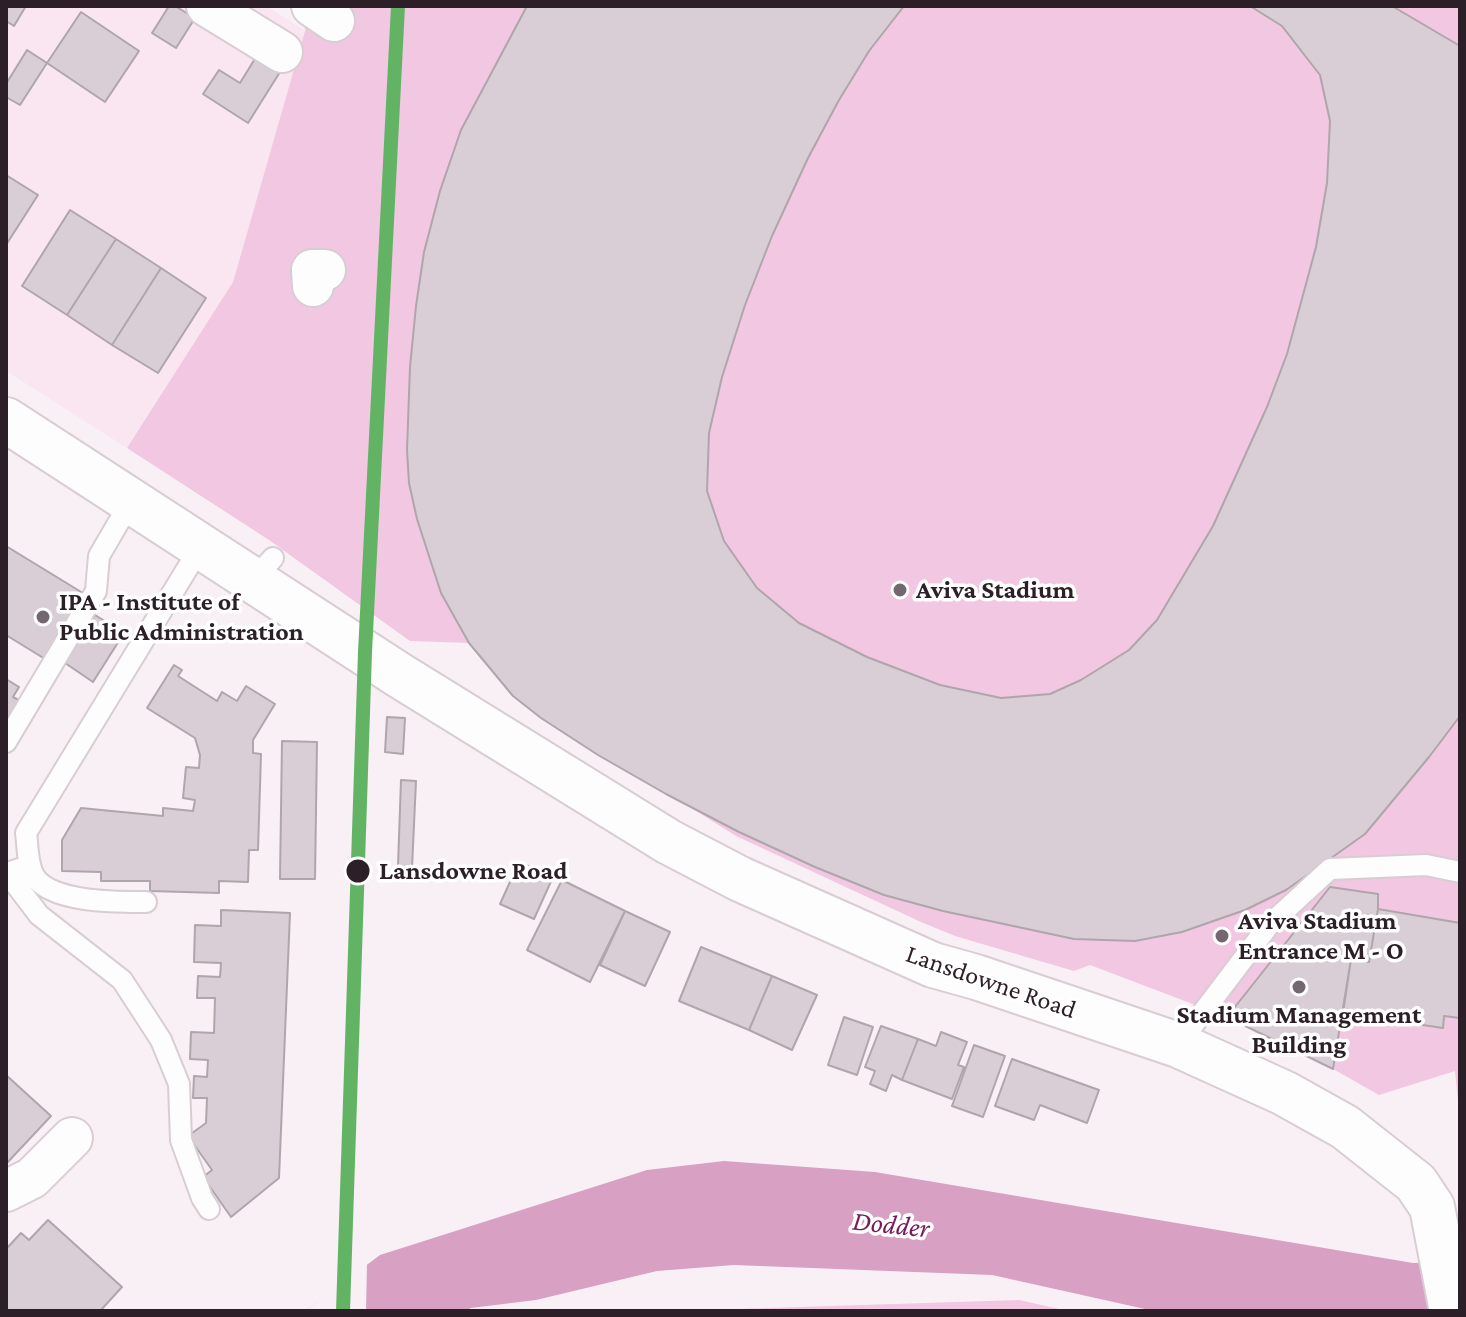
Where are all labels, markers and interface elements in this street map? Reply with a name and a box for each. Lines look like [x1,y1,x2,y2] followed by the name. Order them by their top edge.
[916,574,1075,606] place label: Aviva Stadium
[891,581,909,599] marker: Aviva Stadium
[59,586,304,648] place label: IPA - Institute of Public Administration
[34,608,52,626] marker: IPA - Institute of Public Administration
[379,855,567,887] place label: Lansdowne Road
[344,857,372,885] marker: Lansdowne Road
[1238,905,1404,966] place label: Aviva Stadium Entrance M - O
[1213,927,1231,945] marker: Aviva Stadium Entrance M - O
[902,938,1080,1026] street label: Lansdowne Road
[1290,978,1308,996] marker: Stadium Management Building
[1177,999,1421,1060] place label: Stadium Management Building
[851,1204,931,1246] water label: Dodder

